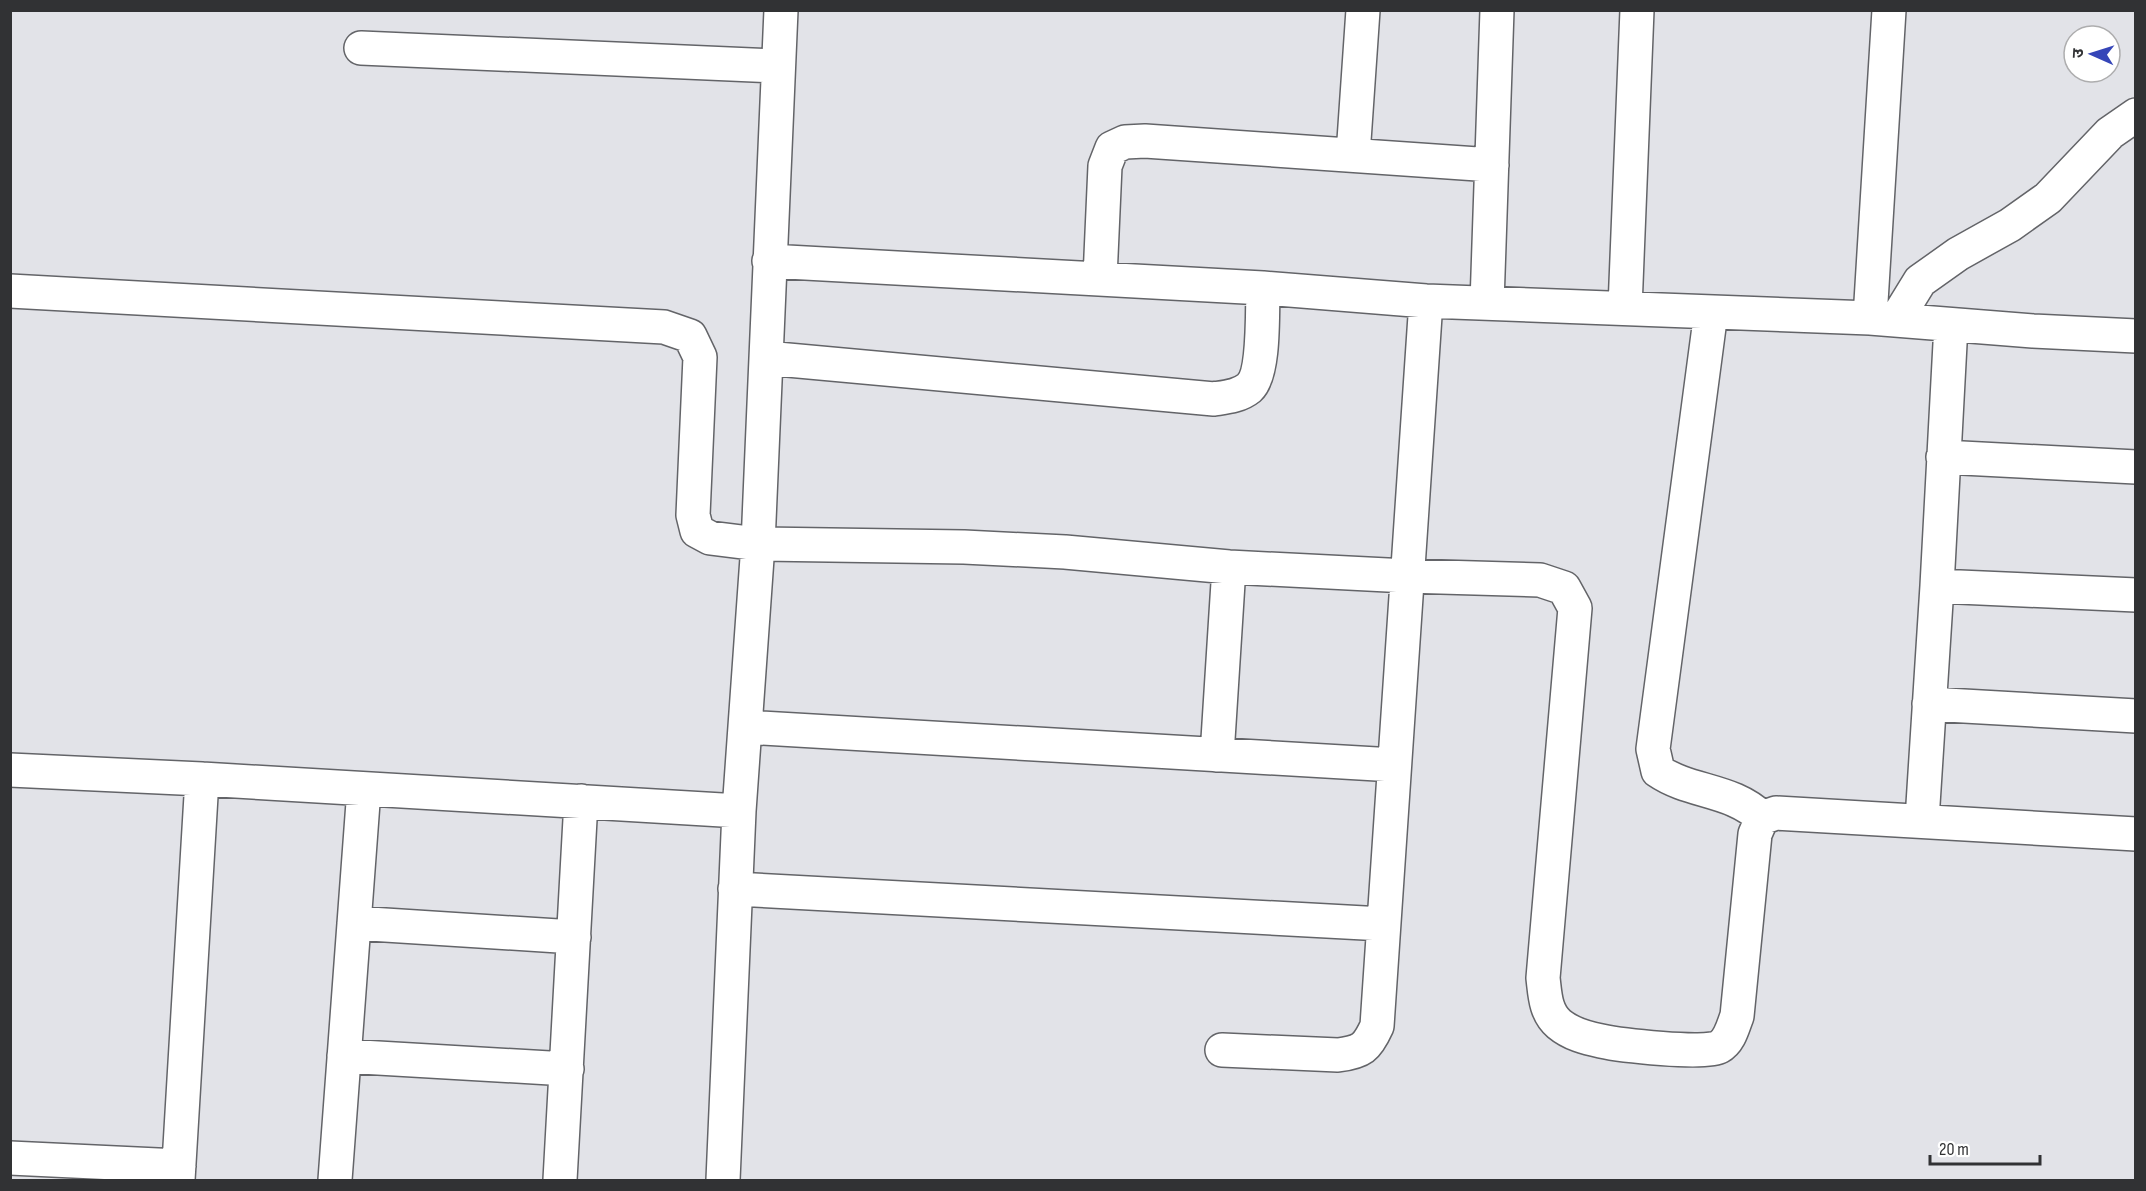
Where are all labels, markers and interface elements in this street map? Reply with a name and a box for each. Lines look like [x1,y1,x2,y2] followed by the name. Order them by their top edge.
[2062,24,2122,84] north arrow
[2069,47,2088,58] text: उ
[1930,1128,2040,1166] scale bar
[1939,1139,1969,1160] text: 20 m

